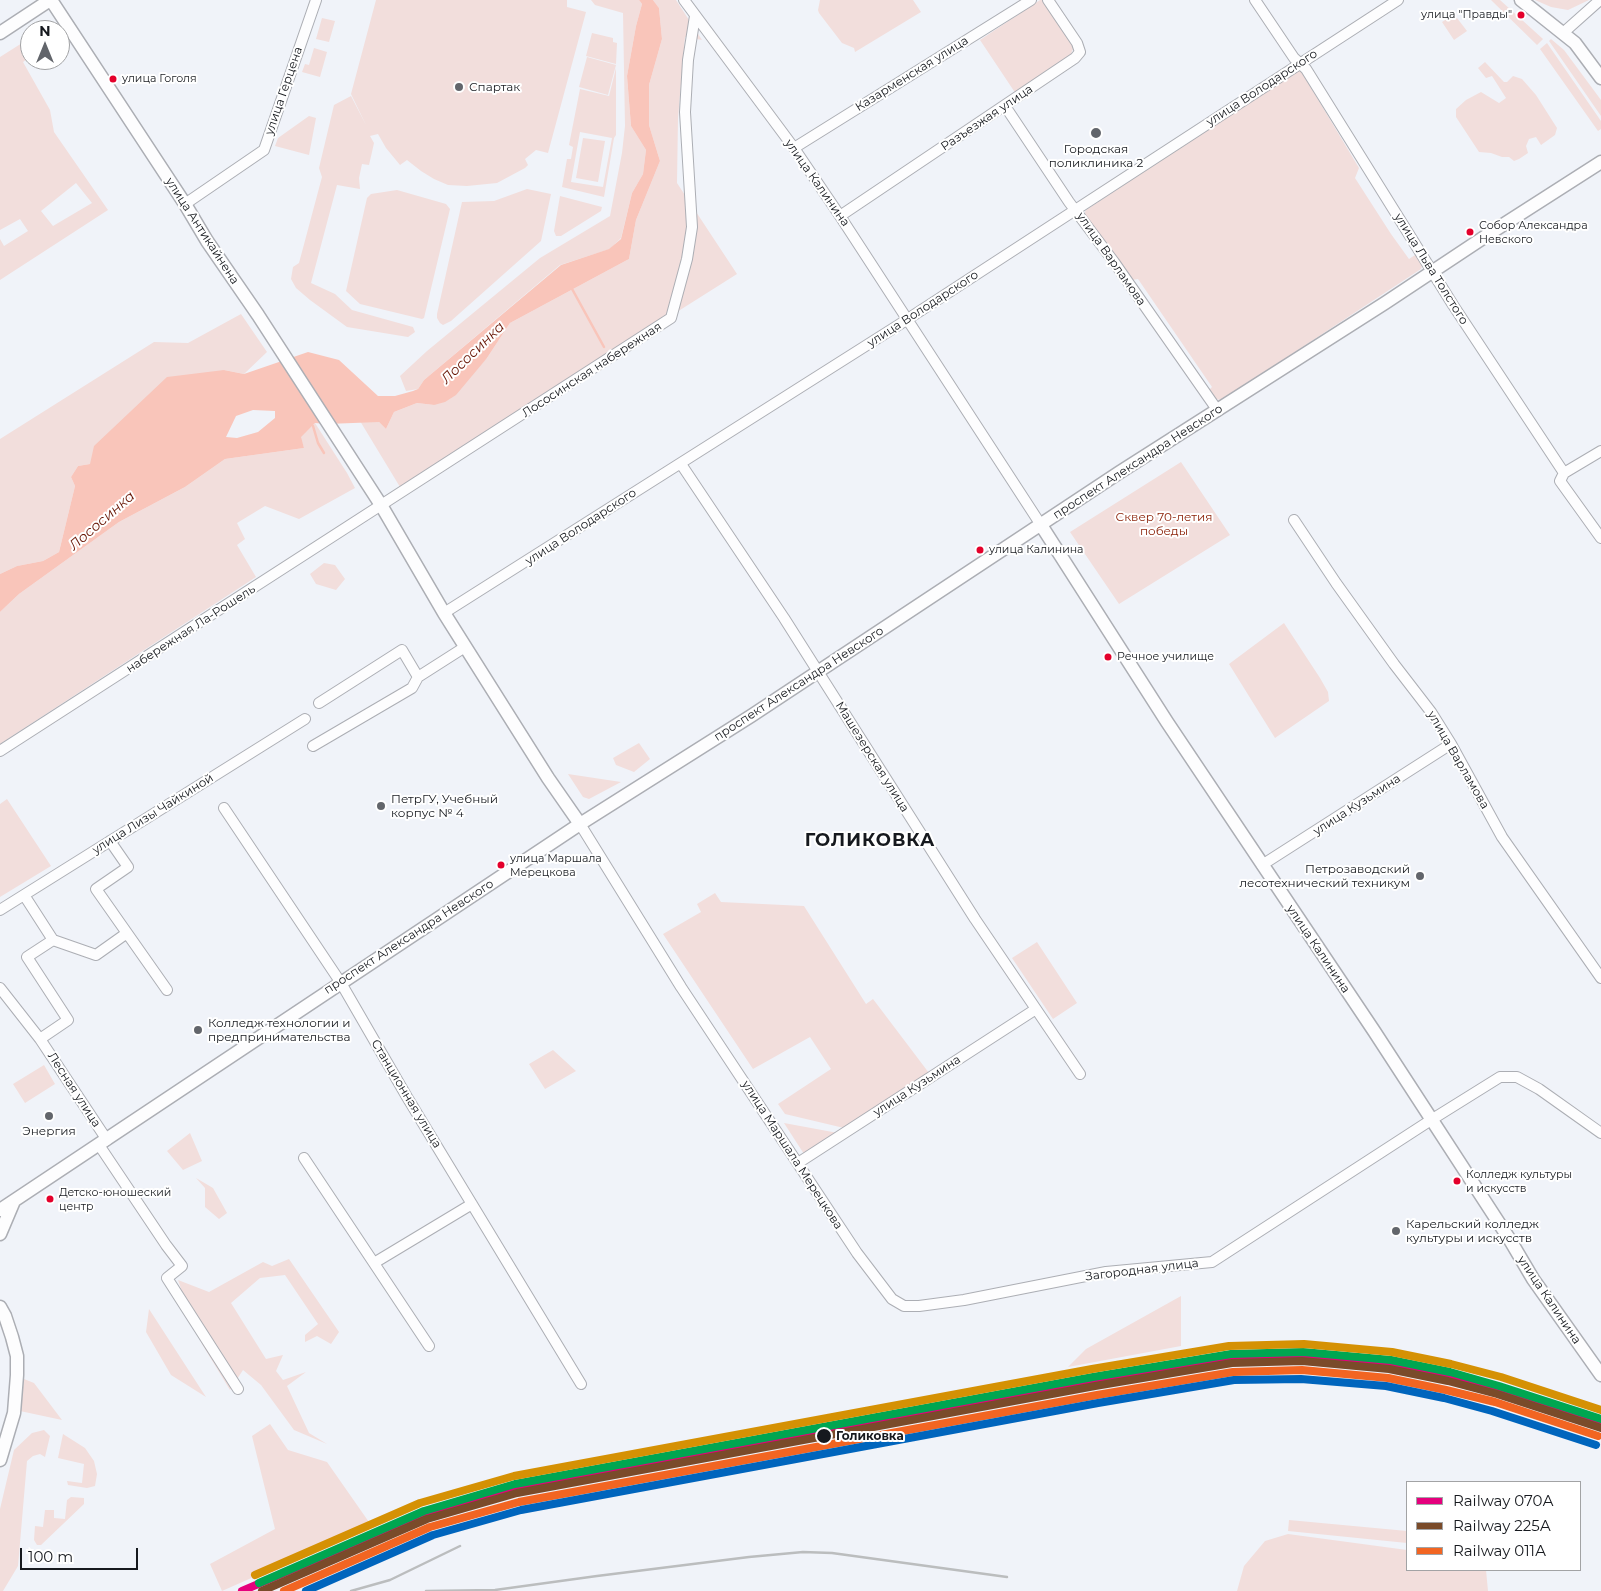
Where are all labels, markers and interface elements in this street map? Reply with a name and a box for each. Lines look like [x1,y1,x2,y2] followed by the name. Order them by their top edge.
[1421,8,1512,22] place label: улица "Правды"
[1516,10,1526,20] marker: улица "Правды"
[20,20,70,70] north arrow
[39,22,51,40] text: N
[853,33,971,115] street label: Казарменская улица
[262,45,306,137] street label: улица Герцена
[1204,47,1320,129] street label: улица Володарского
[122,72,197,86] place label: улица Гоголя
[108,74,118,84] marker: улица Гоголя
[469,80,520,94] place label: Спартак
[453,81,465,93] marker: Спартак
[938,82,1036,154] street label: Разъезжая улица
[1089,126,1103,140] marker: Городская поликлиника 2
[782,137,852,229] street label: улица Калинина
[1049,142,1143,170] place label: Городская поликлиника 2
[162,175,242,287] street label: улица Антикайнена
[1073,210,1149,308] street label: улица Варламова
[1391,211,1471,327] street label: улица Льва Толстого
[1479,219,1588,245] place label: Собор Александра Невского
[1465,227,1475,237] marker: Собор Александра Невского
[865,268,981,350] street label: улица Володарского
[438,319,508,387] water label: Лососинка
[519,319,665,421] street label: Лососинская набережная
[1050,402,1226,522] street label: проспект Александра Невского
[523,486,639,568] street label: улица Володарского
[66,488,138,554] water label: Лососинка
[1116,510,1212,538] park label: Сквер 70-летия победы
[989,543,1084,557] place label: улица Калинина
[975,545,985,555] marker: улица Калинина
[124,582,258,676] street label: набережная Ла-Рошель
[711,624,887,744] street label: проспект Александра Невского
[1117,650,1214,664] place label: Речное училище
[1103,652,1113,662] marker: Речное училище
[832,699,912,815] street label: Машезерская улица
[1424,708,1492,812] street label: улица Варламова
[90,771,216,857] street label: улица Лизы Чайкиной
[1311,771,1403,839] street label: улица Кузьмина
[391,792,498,820] place label: ПетрГУ, Учебный корпус № 4
[375,800,387,812] marker: ПетрГУ, Учебный корпус № 4
[804,830,936,852] district label: ГОЛИКОВКА
[510,852,602,878] place label: улица Маршала Мерецкова
[496,860,506,870] marker: улица Маршала Мерецкова
[1239,862,1410,890] place label: Петрозаводский лесотехнический техникум
[1414,870,1426,882] marker: Петрозаводский лесотехнический техникум
[321,877,497,997] street label: проспект Александра Невского
[1283,902,1353,996] street label: улица Калинина
[208,1016,350,1044] place label: Колледж технологии и предпринимательства
[192,1024,204,1036] marker: Колледж технологии и предпринимательства
[368,1037,444,1151] street label: Станционная улица
[44,1050,104,1130] street label: Лесная улица
[871,1052,963,1120] street label: улица Кузьмина
[738,1078,846,1232] street label: улица Маршала Мерецкова
[43,1110,55,1122] marker: Энергия
[22,1124,76,1138] place label: Энергия
[1466,1168,1572,1194] place label: Колледж культуры и искусств
[1452,1176,1462,1186] marker: Колледж культуры и искусств
[59,1186,171,1212] place label: Детско-юношеский центр
[45,1194,55,1204] marker: Детско-юношеский центр
[1406,1217,1539,1245] place label: Карельский колледж культуры и искусств
[1390,1225,1402,1237] marker: Карельский колледж культуры и искусств
[1514,1253,1584,1347] street label: улица Калинина
[1084,1256,1200,1284] street label: Загородная улица
[815,1427,833,1445] marker: Голиковка
[836,1429,904,1443] place label: Голиковка
[1406,1481,1581,1571] legend
[1453,1491,1554,1510] text: Railway 070А
[1453,1516,1551,1535] text: Railway 225А
[22,1538,140,1570] scale bar
[1453,1541,1546,1560] text: Railway 011А
[28,1547,73,1566] text: 100 m

